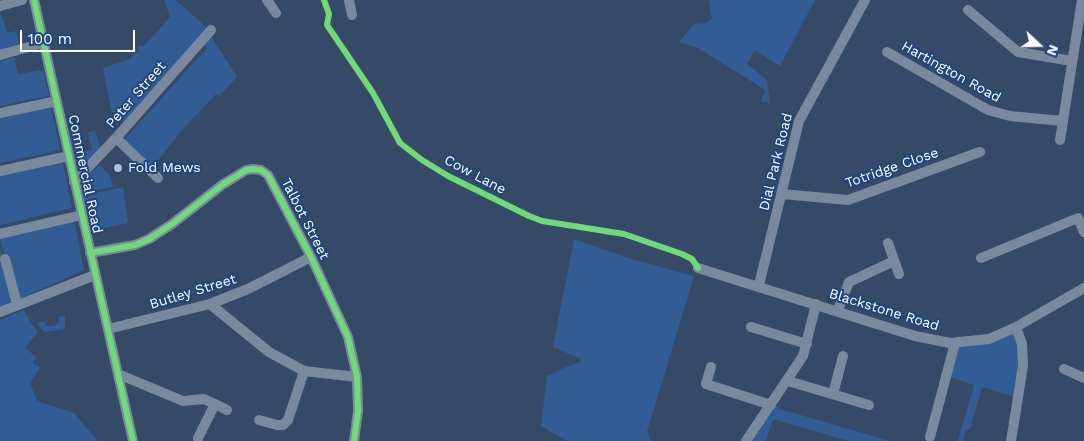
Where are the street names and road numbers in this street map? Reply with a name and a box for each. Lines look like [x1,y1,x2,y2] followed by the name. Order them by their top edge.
[898,38,1004,106] street label: Hartington Road
[102,58,170,132] street label: Peter Street
[756,112,796,212] street label: Dial Park Road
[64,113,106,235] street label: Commercial Road
[843,144,941,192] street label: Totridge Close
[441,152,509,198] street label: Cow Lane
[277,176,333,262] street label: Talbot Street
[148,271,238,313] street label: Butley Street
[827,285,941,335] street label: Blackstone Road

